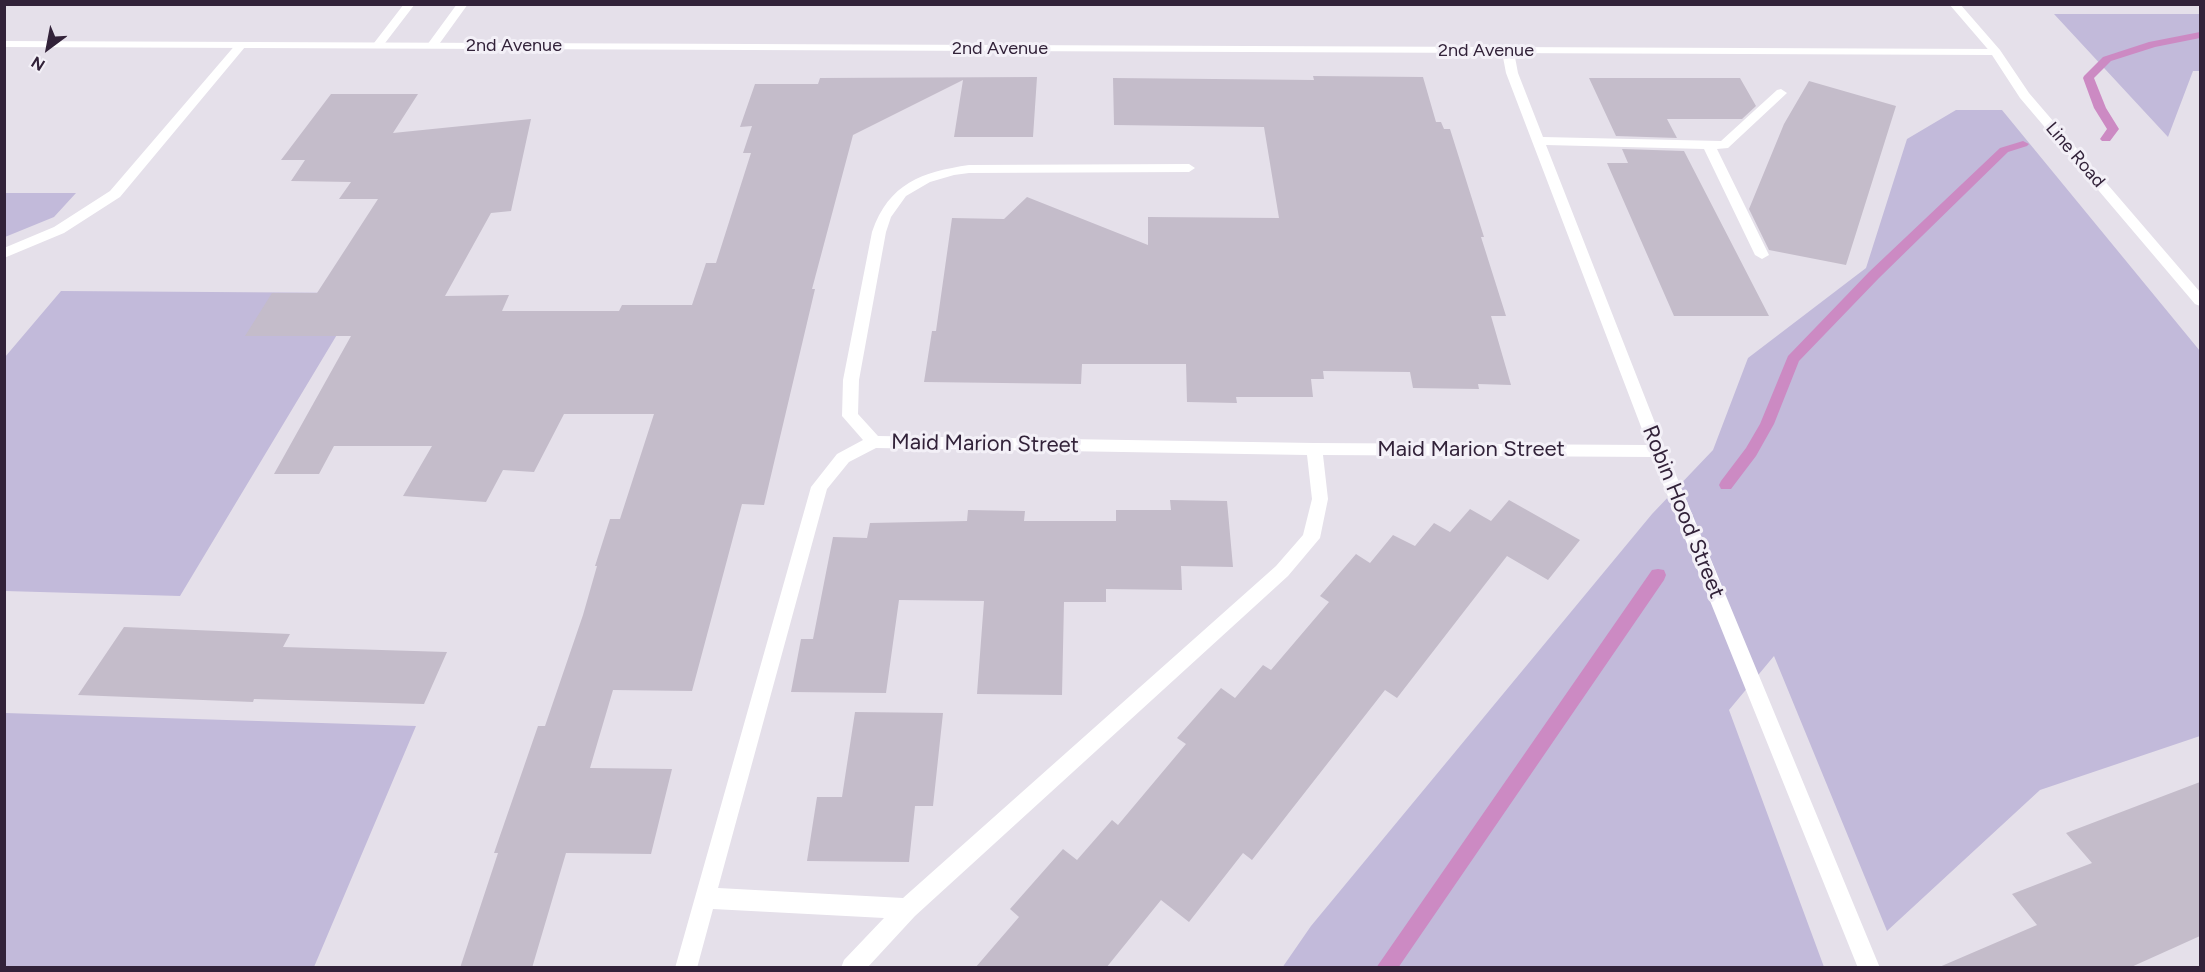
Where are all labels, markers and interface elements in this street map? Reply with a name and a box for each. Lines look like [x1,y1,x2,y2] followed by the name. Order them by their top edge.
[18,18,78,78] north arrow
[466,35,562,57] street label: 2nd Avenue
[952,38,1048,60] street label: 2nd Avenue
[1438,40,1534,62] street label: 2nd Avenue
[28,52,48,75] text: N
[2041,118,2109,192] street label: Line Road
[1636,422,1730,602] street label: Robin Hood Street
[891,429,1079,459] street label: Maid Marion Street
[1377,437,1565,463] street label: Maid Marion Street

